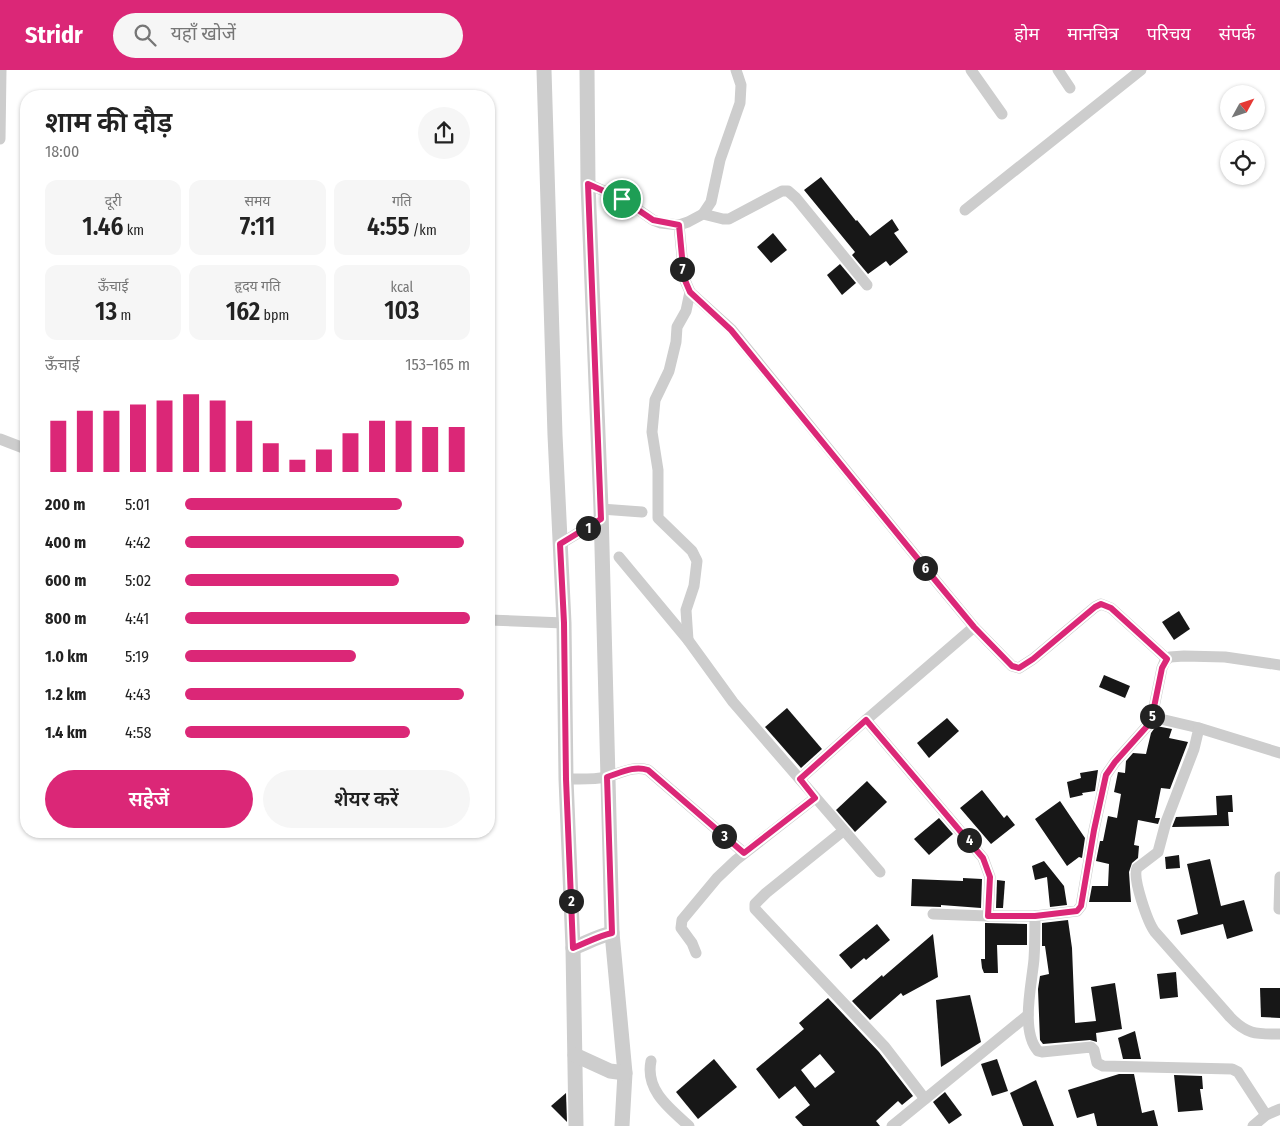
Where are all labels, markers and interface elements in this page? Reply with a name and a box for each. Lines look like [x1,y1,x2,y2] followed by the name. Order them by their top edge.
[113,13,463,58] search box
[25,21,83,49] text: Stridr
[131,21,159,49] icon: search
[171,22,236,45] text: यहाँ खोजें
[1014,23,1039,45] text: होम
[1067,23,1119,45] text: मानचित्र
[1147,23,1191,45] text: परिचय
[1219,23,1255,45] text: संपर्क
[1220,85,1265,130] north arrow
[1220,85,1265,185] map controls
[45,106,172,139] text: शाम की दौड़
[418,107,470,159] button: share
[1220,140,1265,185] button: locate
[45,142,79,161] text: 18:00
[601,178,643,220] pin
[608,185,636,213] icon: arrive
[105,193,122,210] text: दूरी
[245,193,270,210] text: समय
[392,193,412,210] text: गति
[82,212,123,242] text: 1.46
[240,212,275,242] text: 7:11
[367,212,410,242] text: 4:55
[123,222,144,239] text: km
[410,222,437,239] text: /km
[670,256,694,282] pin: 7
[680,261,685,278] text: 7
[98,278,128,295] text: ऊँचाई
[234,278,281,295] text: हृदय गति
[390,279,413,296] text: kcal
[384,296,419,326] text: 103
[95,297,117,327] text: 13
[226,297,260,327] text: 162
[117,307,131,324] text: m
[260,307,289,324] text: bpm
[45,355,80,374] text: ऊँचाई
[405,355,470,374] text: 153–165 m
[45,495,85,514] text: 200 m
[125,495,150,514] text: 5:01
[576,516,600,540] pin: 1
[586,520,591,537] text: 1
[45,533,86,552] text: 400 m
[125,533,151,552] text: 4:42
[912,556,938,580] pin: 6
[922,560,929,577] text: 6
[45,571,86,590] text: 600 m
[125,571,151,590] text: 5:02
[45,609,86,628] text: 800 m
[125,609,149,628] text: 4:41
[45,647,88,666] text: 1.0 km
[125,647,149,666] text: 5:19
[45,685,87,704] text: 1.2 km
[125,685,151,704] text: 4:43
[1140,704,1164,728] pin: 5
[1149,708,1156,725] text: 5
[45,723,87,742] text: 1.4 km
[125,723,152,742] text: 4:58
[45,770,253,828] button: सहेजें
[263,770,470,828] button: शेयर करें
[712,824,736,848] pin: 3
[721,828,728,845] text: 3
[956,828,982,852] pin: 4
[966,832,973,849] text: 4
[558,888,584,914] pin: 2
[568,893,575,910] text: 2

